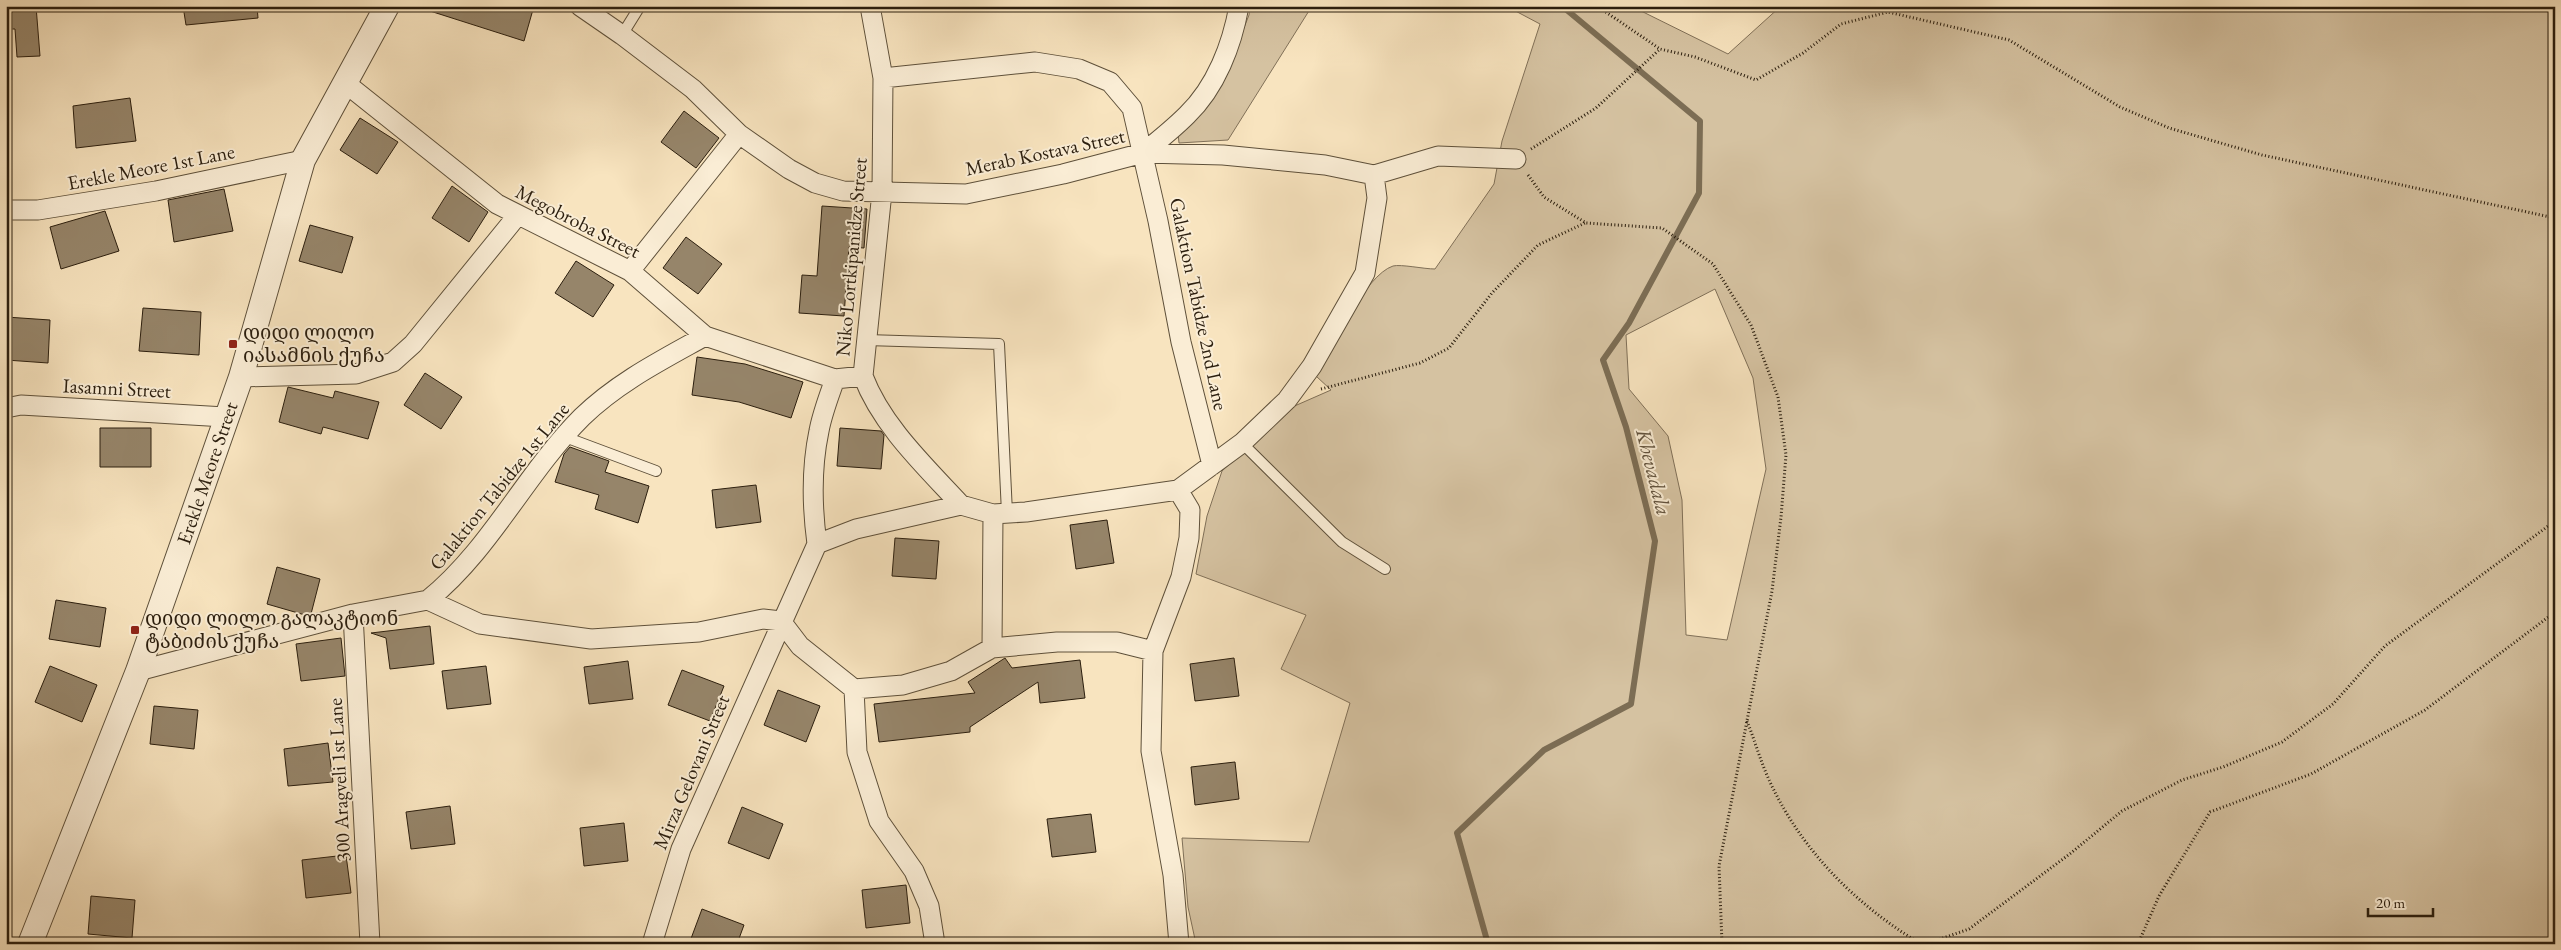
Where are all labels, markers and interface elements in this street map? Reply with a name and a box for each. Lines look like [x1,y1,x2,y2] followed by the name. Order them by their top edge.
[963,122,1128,182] street label: Merab Kostava Street
[65,138,237,196] street label: Erekle Meore 1st Lane
[829,156,873,358] street label: Niko Lortkipanidze Street
[511,178,645,264] street label: Megobroba Street
[1164,195,1234,413] street label: Galaktion Tabidze 2nd Lane
[243,319,385,368] place label: დიდი ლილო იასამნის ქუჩა
[227,338,239,350] marker: დიდი ლილო იასამნის ქუჩა
[62,372,172,404] street label: Iasamni Street
[423,397,575,575] street label: Galaktion Tabidze 1st Lane
[170,398,244,548] street label: Erekle Meore Street
[1630,425,1678,518] water label: Khevadala
[145,605,398,654] place label: დიდი ლილო გალაკტიონ ტაბიძის ქუჩა
[129,624,141,636] marker: დიდი ლილო გალაკტიონ ტაბიძის ქუჩა
[647,690,736,853] street label: Mirza Gelovani Street
[322,697,356,863] street label: 300 Aragveli 1st Lane
[2368,885,2434,917] scale bar
[2376,893,2405,912] text: 20 m

